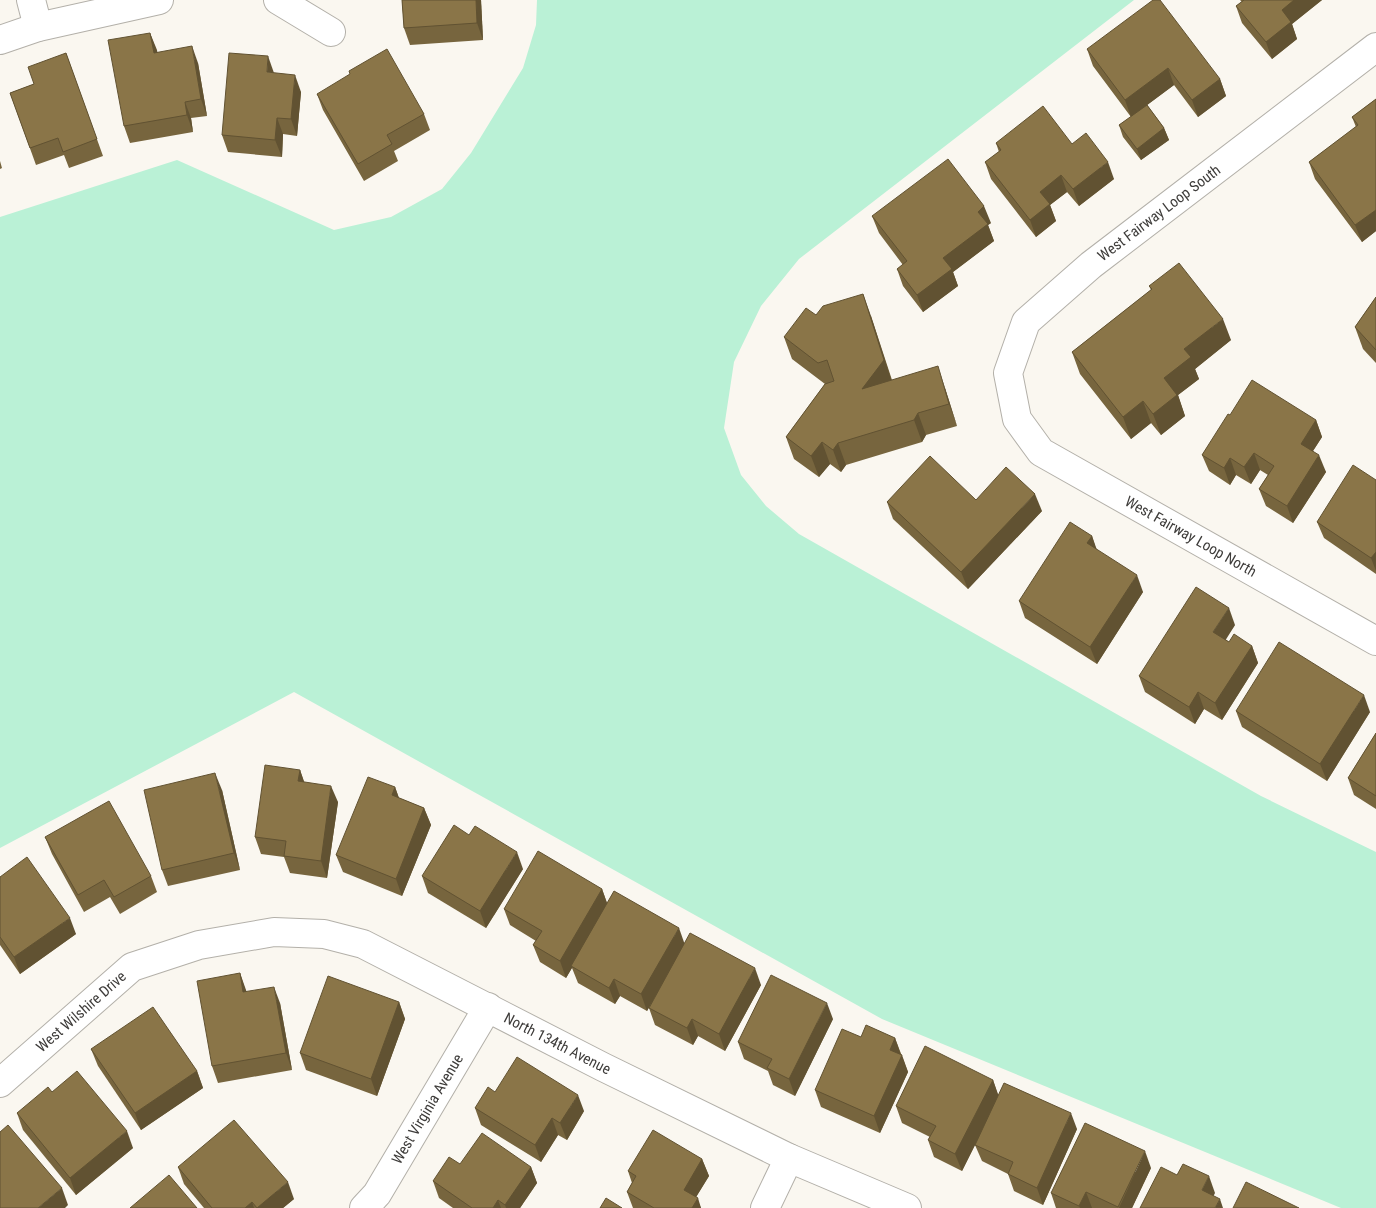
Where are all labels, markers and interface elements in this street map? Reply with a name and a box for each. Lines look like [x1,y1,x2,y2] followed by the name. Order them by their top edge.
[1094,161,1224,265] street label: West Fairway Loop South
[1122,492,1260,581] street label: West Fairway Loop North
[32,967,130,1056] street label: West Wilshire Drive
[501,1009,614,1078] street label: North 134th Avenue
[388,1051,467,1167] street label: West Virginia Avenue

